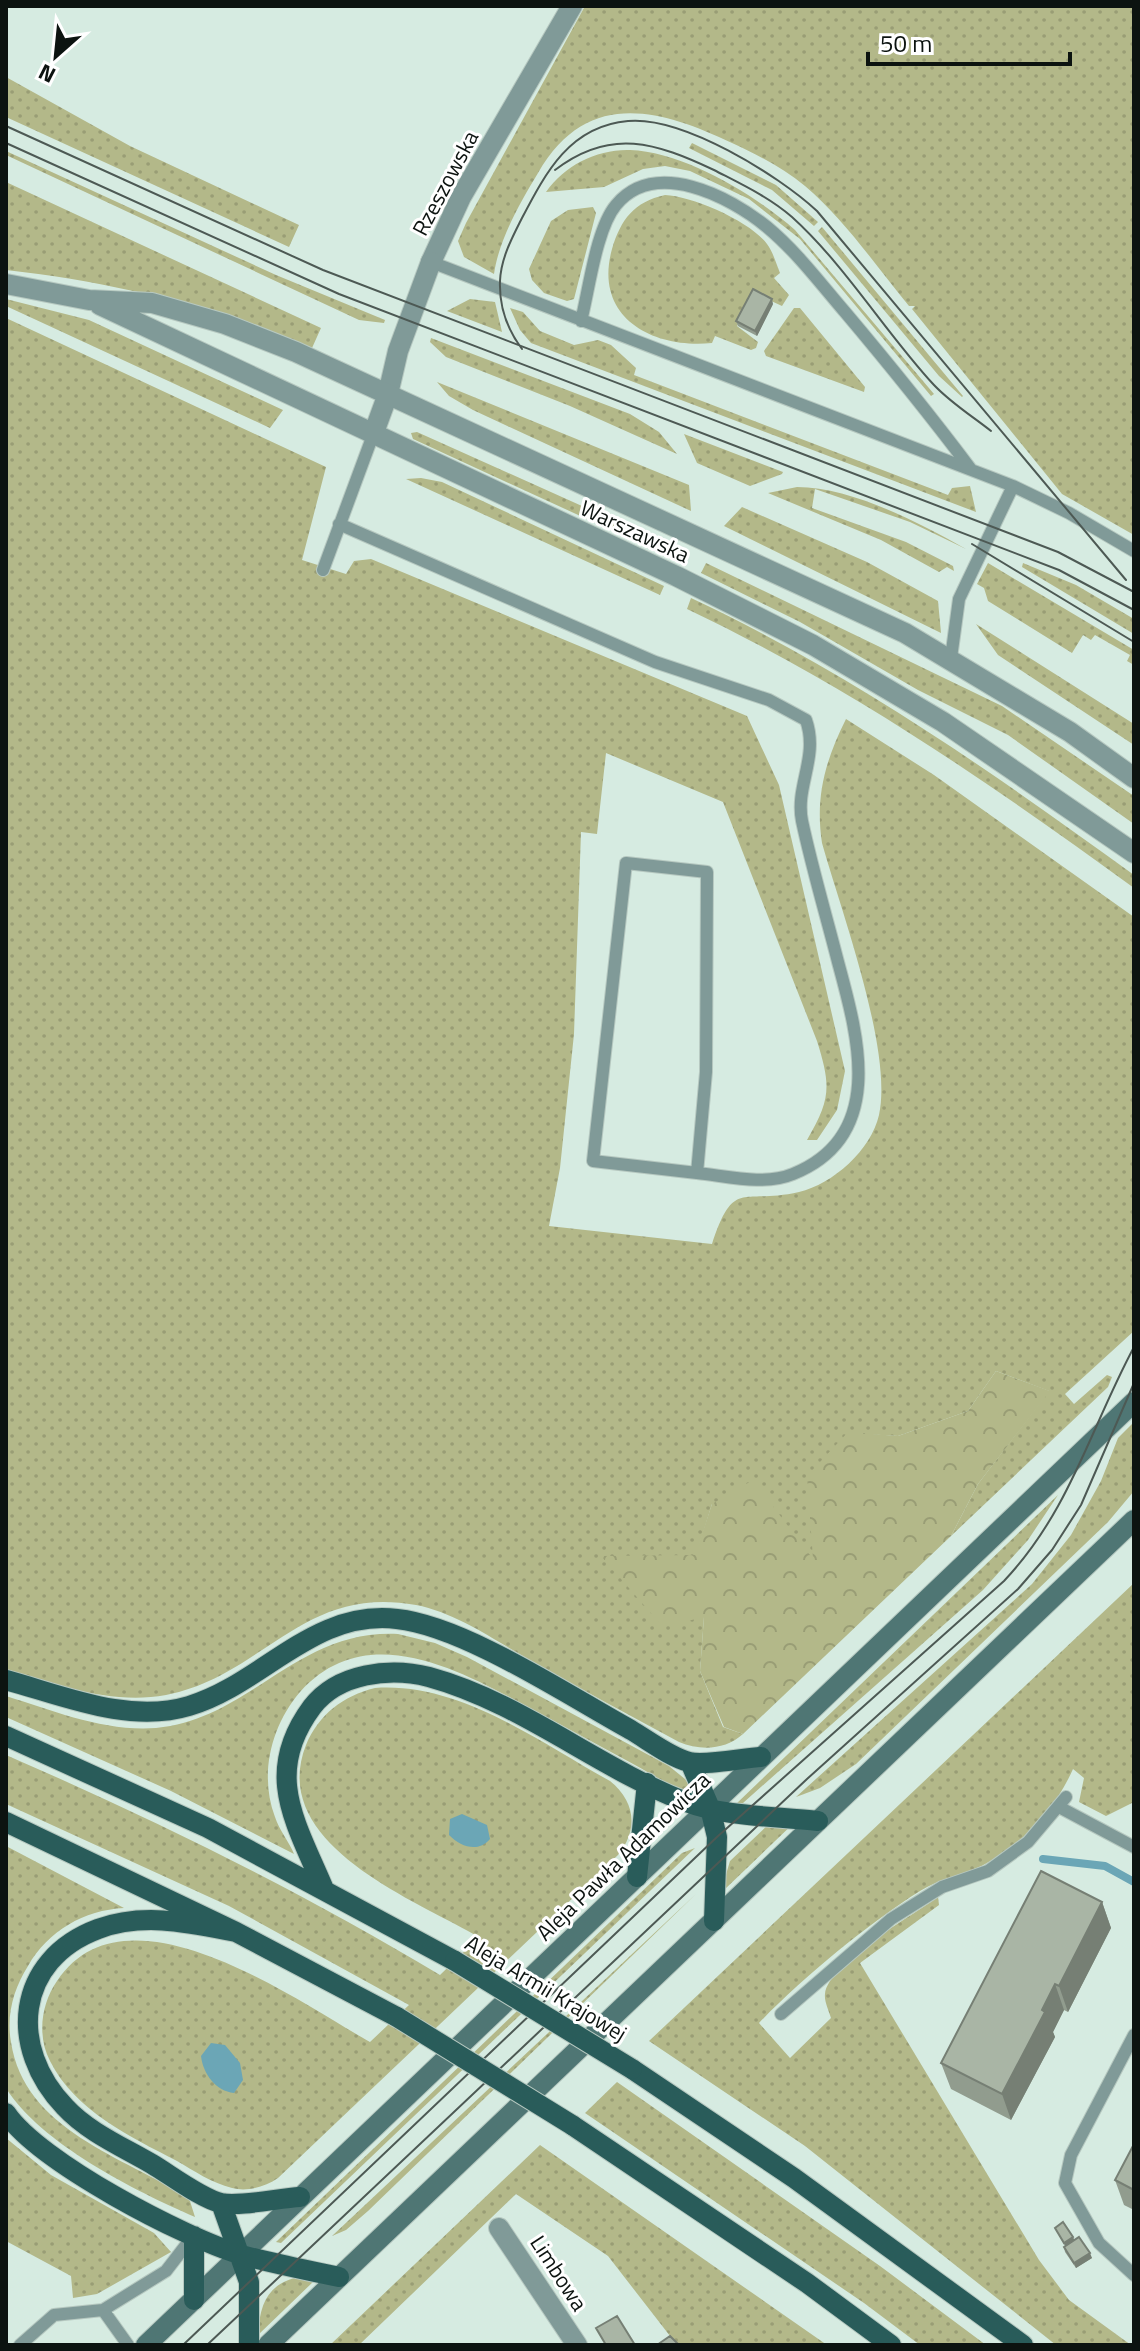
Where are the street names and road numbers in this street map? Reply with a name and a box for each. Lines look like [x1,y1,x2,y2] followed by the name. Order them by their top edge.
[403,124,487,242] street label: Rzeszowska
[575,491,695,571] street label: Warszawska
[528,1763,718,1949] street label: Aleja Pawła Adamowicza
[459,1926,633,2050] street label: Aleja Armii Krajowej
[522,2228,596,2318] street label: Limbowa

